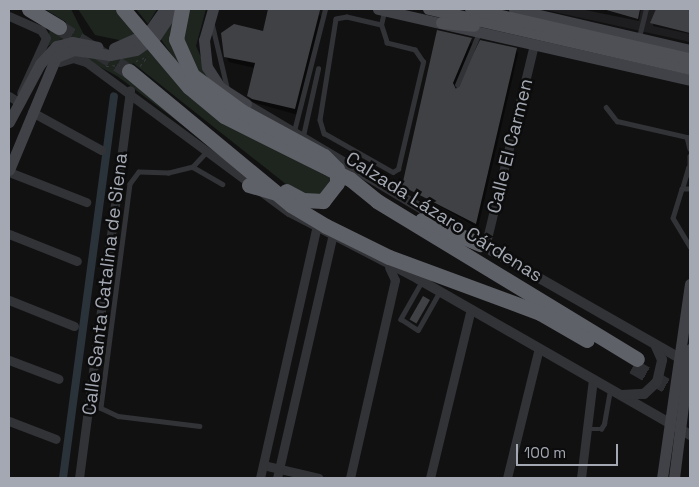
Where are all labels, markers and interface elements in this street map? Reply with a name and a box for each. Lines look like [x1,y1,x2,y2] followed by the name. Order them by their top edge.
[482,76,538,216] street label: Calle El Carmen
[341,147,547,287] street label: Calzada Lázaro Cárdenas
[78,151,132,417] street label: Calle Santa Catalina de Siena
[519,434,622,466] scale bar
[524,443,566,462] text: 100 m

